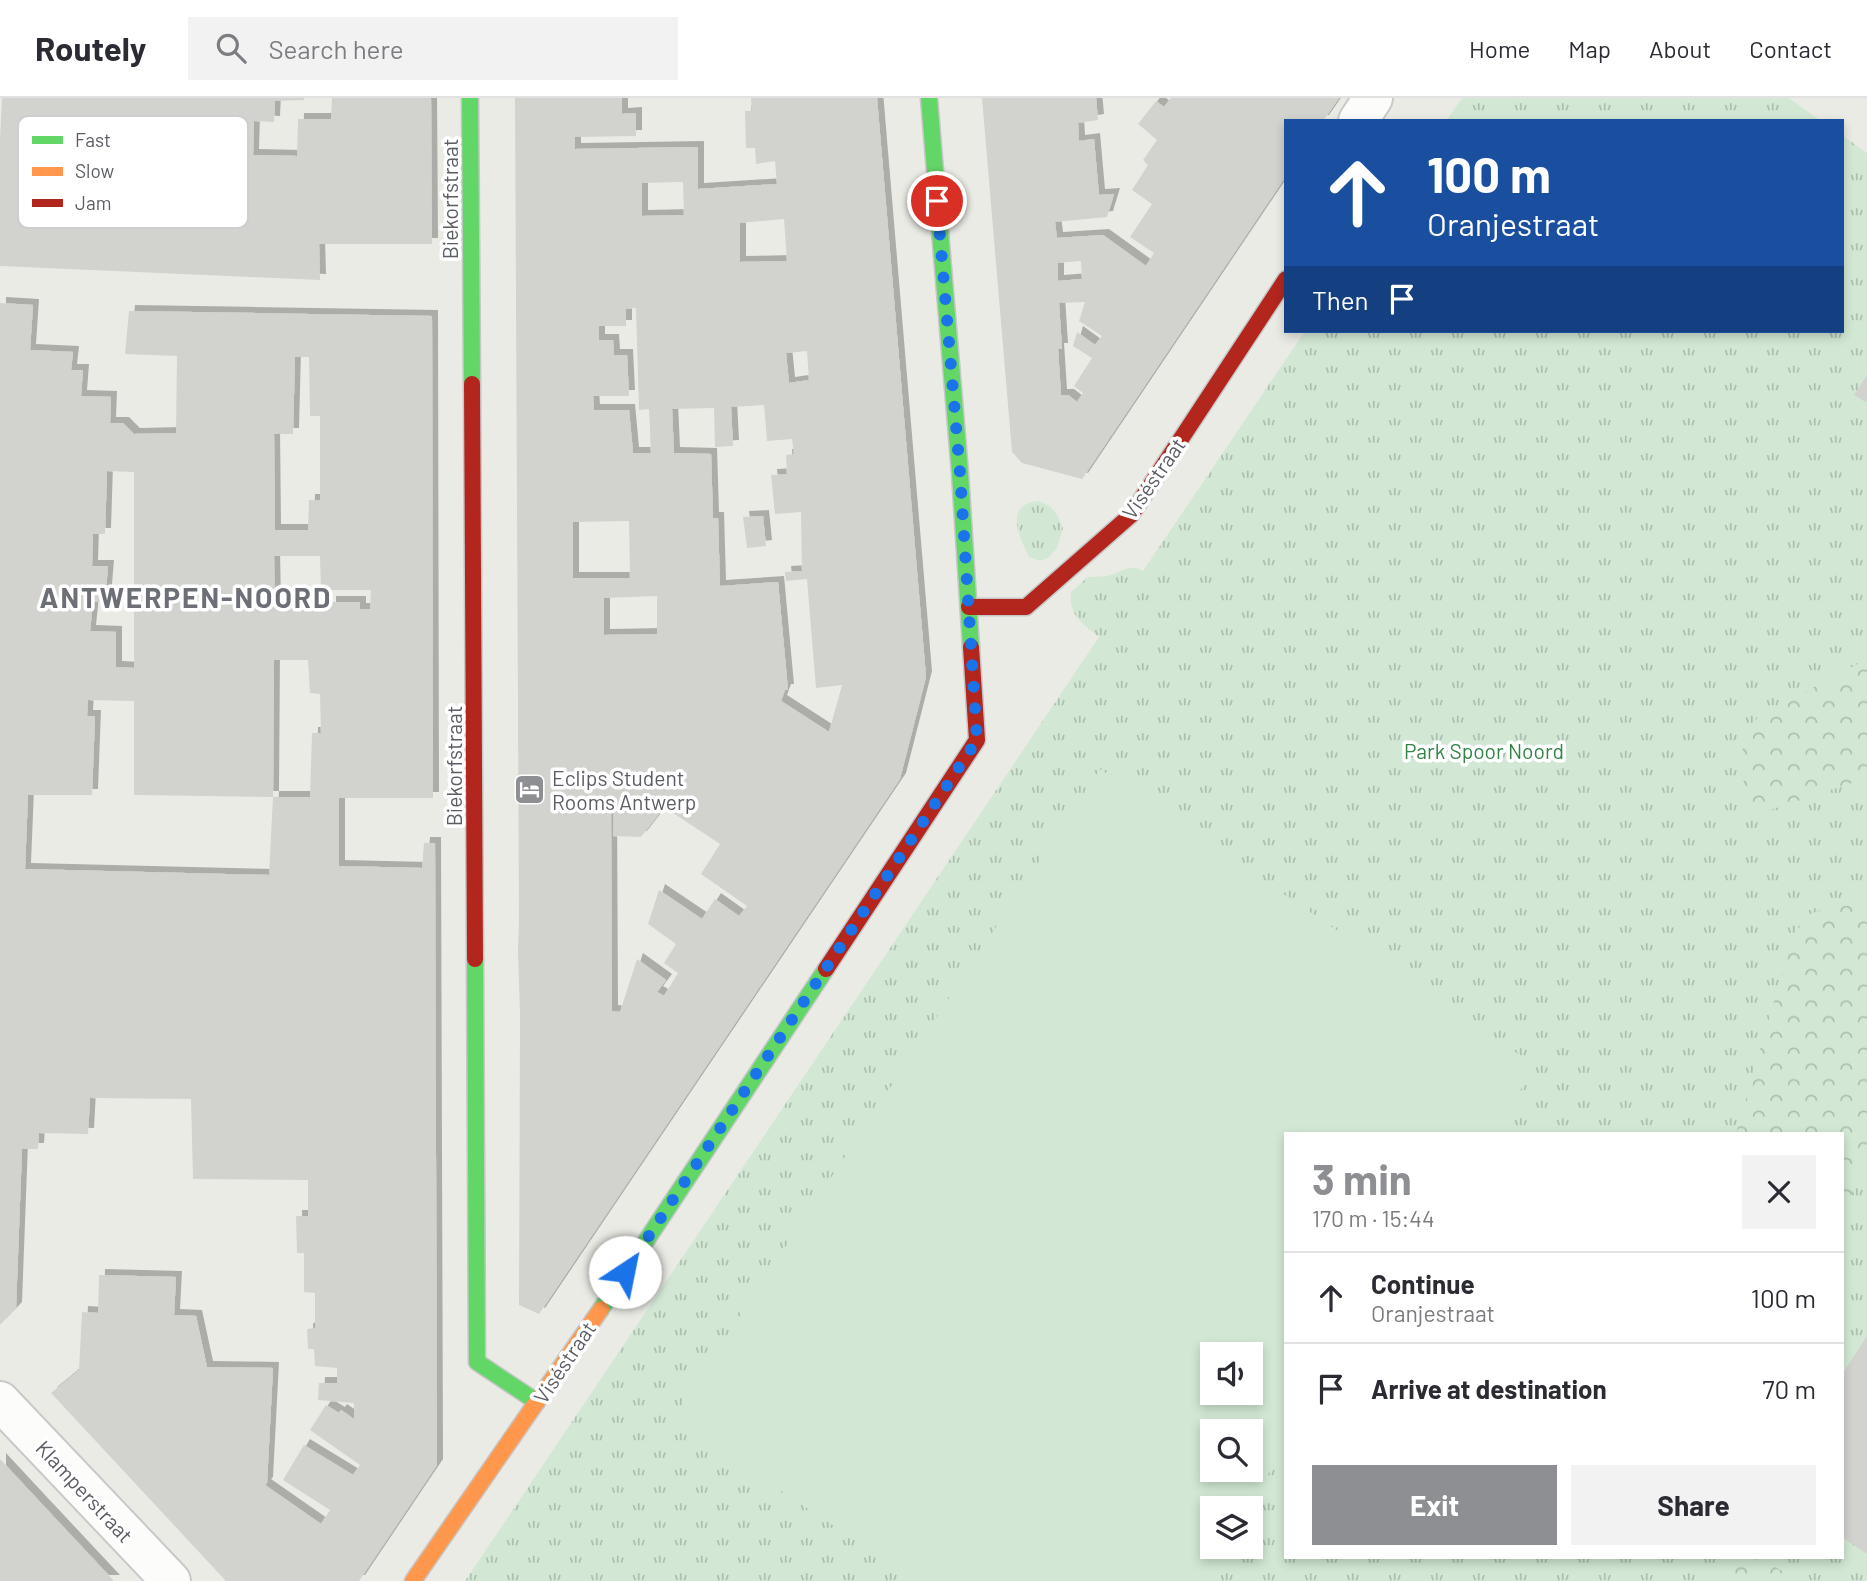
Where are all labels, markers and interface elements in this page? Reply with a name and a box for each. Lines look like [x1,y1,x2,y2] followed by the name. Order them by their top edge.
[188,17,678,80] search box
[35,28,146,68] text: Routely
[212,29,250,67] icon: search
[268,33,404,64] text: Search here
[1469,34,1530,63] text: Home
[1568,34,1611,63] text: Map
[1649,34,1711,63] text: About
[1749,34,1832,63] text: Contact
[18,116,248,228] legend
[75,128,111,151] text: Fast
[437,139,462,259] street label: Biekorfstraat
[1427,144,1551,203] text: 100 m
[1312,147,1403,238] icon: ahead
[75,159,114,182] text: Slow
[907,171,967,231] pin
[918,182,956,220] icon: arrive
[75,191,111,214] text: Jam
[1427,204,1600,242] text: Oranjestraat
[1383,280,1421,318] icon: arrive
[1312,284,1369,315] text: Then
[1116,433,1190,523] street label: Viséstraat
[40,580,332,614] district label: ANTWERPEN-NOORD
[441,706,466,826] street label: Biekorfstraat
[1404,738,1564,763] park label: Park Spoor Noord
[552,765,696,814] place label: Eclips Student Rooms Antwerp
[512,772,546,806] hotel icon: Eclips Student Rooms Antwerp
[1312,1153,1412,1203] text: 3 min
[1742,1155,1816,1229] button: close
[1312,1204,1435,1232] text: 170 m · 15:44
[588,1235,662,1309] position arrow
[1371,1268,1475,1299] text: Continue
[1312,1279,1350,1317] icon: ahead
[1751,1282,1816,1313] text: 100 m
[1371,1299,1495,1327] text: Oranjestraat
[528,1316,600,1408] street label: Viséstraat
[1200,1342,1263,1559] map controls
[1200,1342,1263,1405] button: sound
[1312,1370,1350,1408] icon: arrive
[1371,1373,1607,1404] text: Arrive at destination
[1762,1373,1816,1404] text: 70 m
[1200,1419,1263,1482] button: search
[31,1435,139,1547] street label: Klamperstraat
[1312,1465,1557,1545] button: Exit
[1571,1465,1816,1545] button: Share
[1200,1496,1263,1559] button: layers

